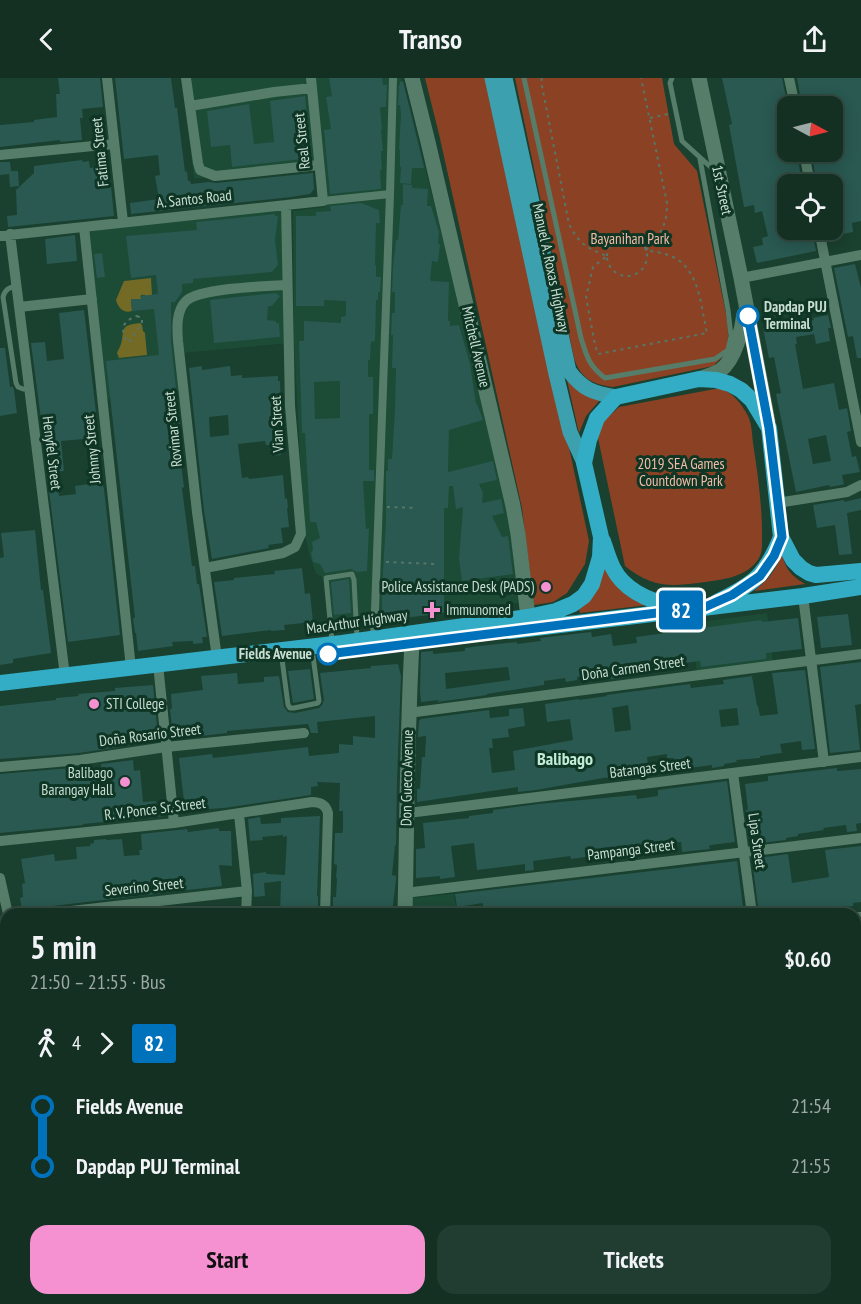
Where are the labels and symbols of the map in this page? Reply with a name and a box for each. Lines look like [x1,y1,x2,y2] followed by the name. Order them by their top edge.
[777,96,843,162] north arrow
[289,112,314,170] street label: Real Street
[86,116,113,188] street label: Fatima Street
[708,163,737,216] street label: 1st Street
[155,185,233,212] street label: A. Santos Road
[529,202,575,335] street label: Manuel A. Roxas Highway
[590,229,670,248] park label: Bayanihan Park
[764,297,827,333] place label: Dapdap PUJ Terminal
[458,304,495,389] street label: Mitchell Avenue
[737,305,759,327] marker: Dapdap PUJ Terminal
[159,390,186,468] street label: Rovimar Street
[266,395,288,454] street label: Vian Street
[78,414,105,486] street label: Johnny Street
[39,415,66,491] street label: Henyfel Street
[637,454,725,490] park label: 2019 SEA Games Countdown Park
[382,577,534,596] place label: Police Assistance Desk (PADS)
[539,580,553,594] marker: Police Assistance Desk (PADS)
[654,590,708,630] line badge: 82
[446,600,511,619] place label: Immunomed
[423,601,441,619] marker: Immunomed
[305,605,409,638] street label: MacArthur Highway
[317,643,339,665] marker: Fields Avenue
[239,644,312,663] place label: Fields Avenue
[580,651,686,684] street label: Doña Carmen Street
[106,694,164,713] place label: STI College
[87,697,101,711] marker: STI College
[98,719,202,750] street label: Doña Rosario Street
[396,730,417,826] street label: Don Gueco Avenue
[537,747,593,770] district label: Balibago
[608,753,692,782] street label: Batangas Street
[41,763,114,799] place label: Balibago Barangay Hall
[118,775,132,789] marker: Balibago Barangay Hall
[103,793,207,824] street label: R. V. Ponce Sr. Street
[744,812,771,870] street label: Lipa Street
[586,835,676,864] street label: Pampanga Street
[104,873,184,900] street label: Severino Street

